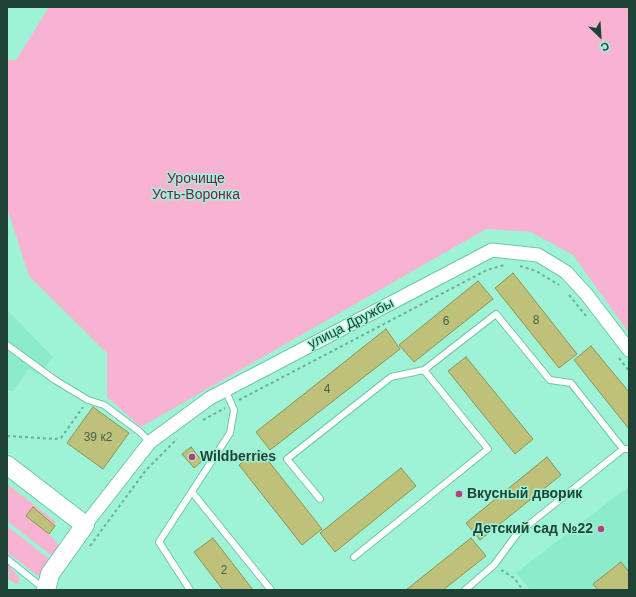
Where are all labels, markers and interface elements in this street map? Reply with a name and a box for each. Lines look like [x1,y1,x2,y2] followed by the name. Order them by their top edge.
[580,16,620,56] north arrow
[599,40,611,54] text: С
[152,171,240,204] park label: Урочище Усть-Воронка
[305,295,397,353] street label: улица Дружбы
[533,314,539,328] house number: 8
[443,315,449,329] house number: 6
[324,383,330,397] house number: 4
[84,431,112,445] house number: 39 к2
[200,449,276,465] place label: Wildberries
[187,452,197,462] marker: Wildberries
[467,486,582,502] place label: Вкусный дворик
[454,489,464,499] marker: Вкусный дворик
[473,521,593,537] place label: Детский сад №22
[596,524,606,534] marker: Детский сад №22
[221,564,227,578] house number: 2

